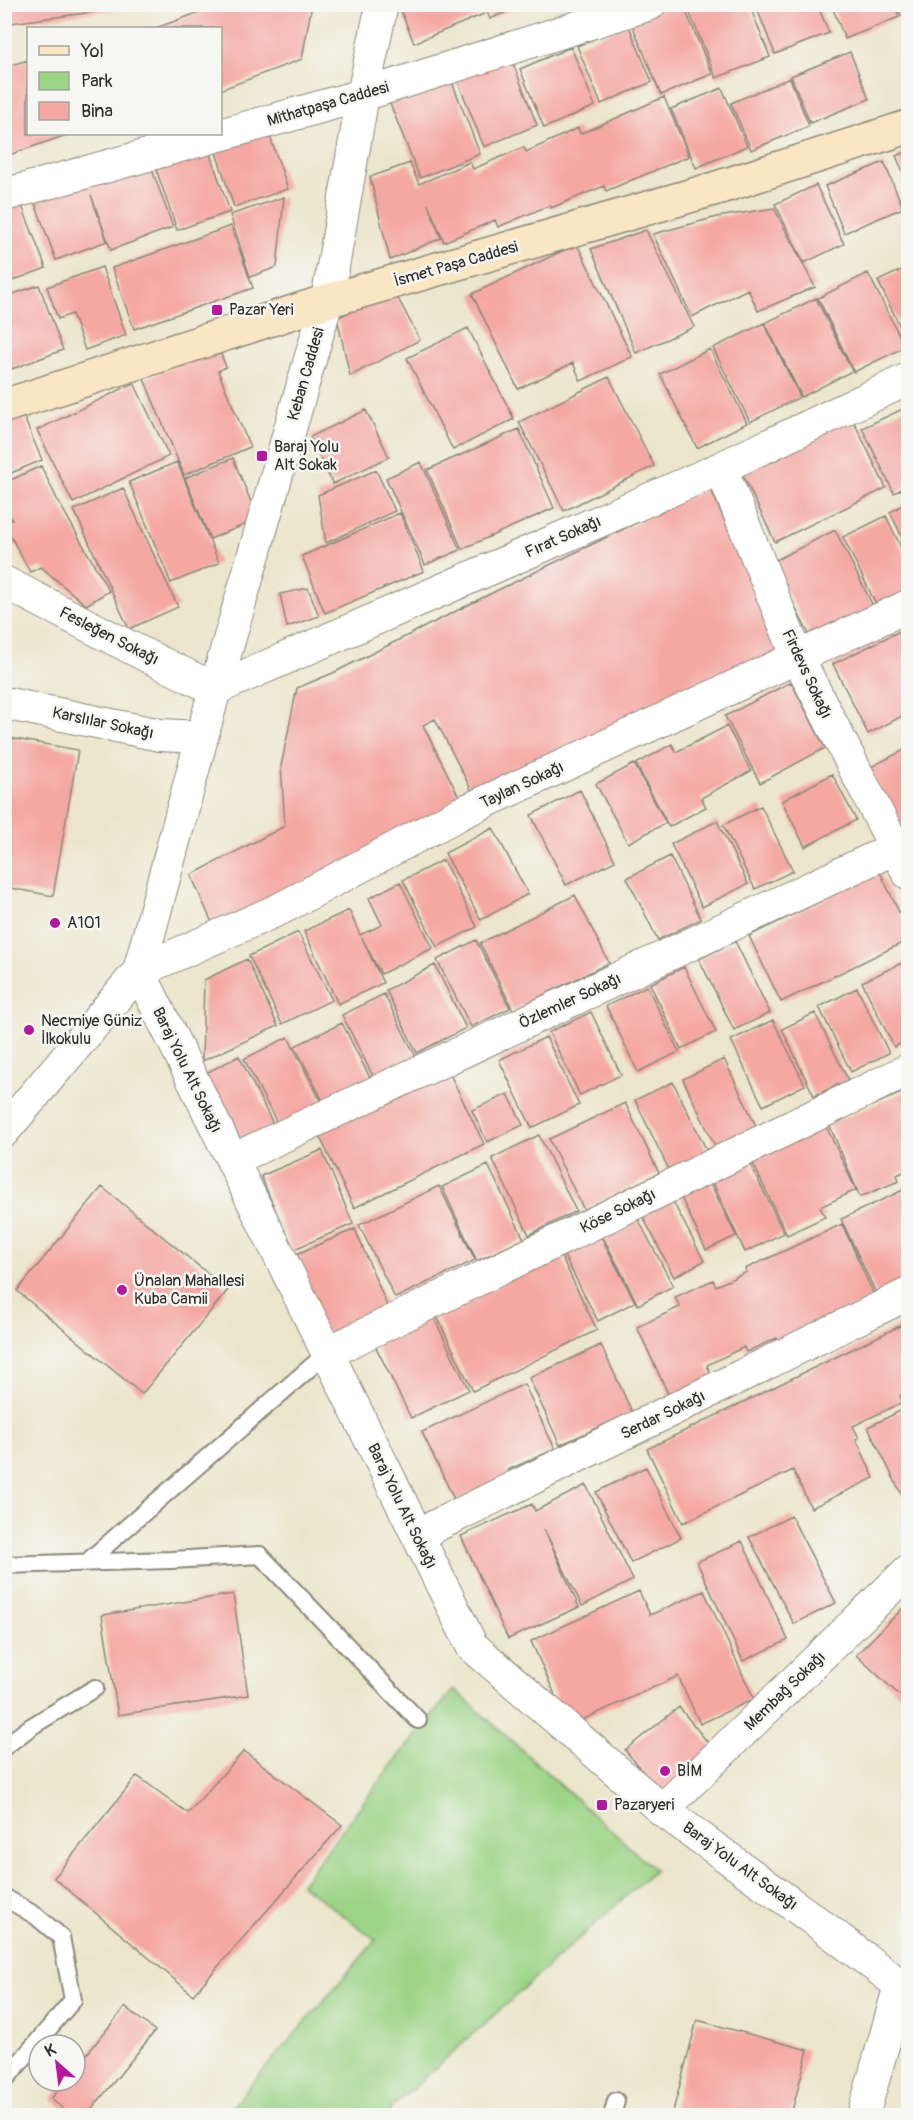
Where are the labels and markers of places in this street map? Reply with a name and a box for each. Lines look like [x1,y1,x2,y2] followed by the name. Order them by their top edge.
[229,300,294,320] place label: Pazar Yeri
[210,303,224,317] marker: Pazar Yeri
[274,437,339,475] place label: Baraj Yolu Alt Sokak
[255,449,269,463] marker: Baraj Yolu Alt Sokak
[67,913,101,933] place label: A101
[48,916,62,930] marker: A101
[41,1011,142,1049] place label: Necmiye Güniz İlkokulu
[22,1023,36,1037] marker: Necmiye Güniz İlkokulu
[134,1271,244,1309] place label: Ünalan Mahallesi Kuba Camii
[115,1283,129,1297] marker: Ünalan Mahallesi Kuba Camii
[677,1761,702,1781] place label: BİM
[658,1764,672,1778] marker: BİM
[614,1795,674,1815] place label: Pazaryeri
[595,1798,609,1812] marker: Pazaryeri

